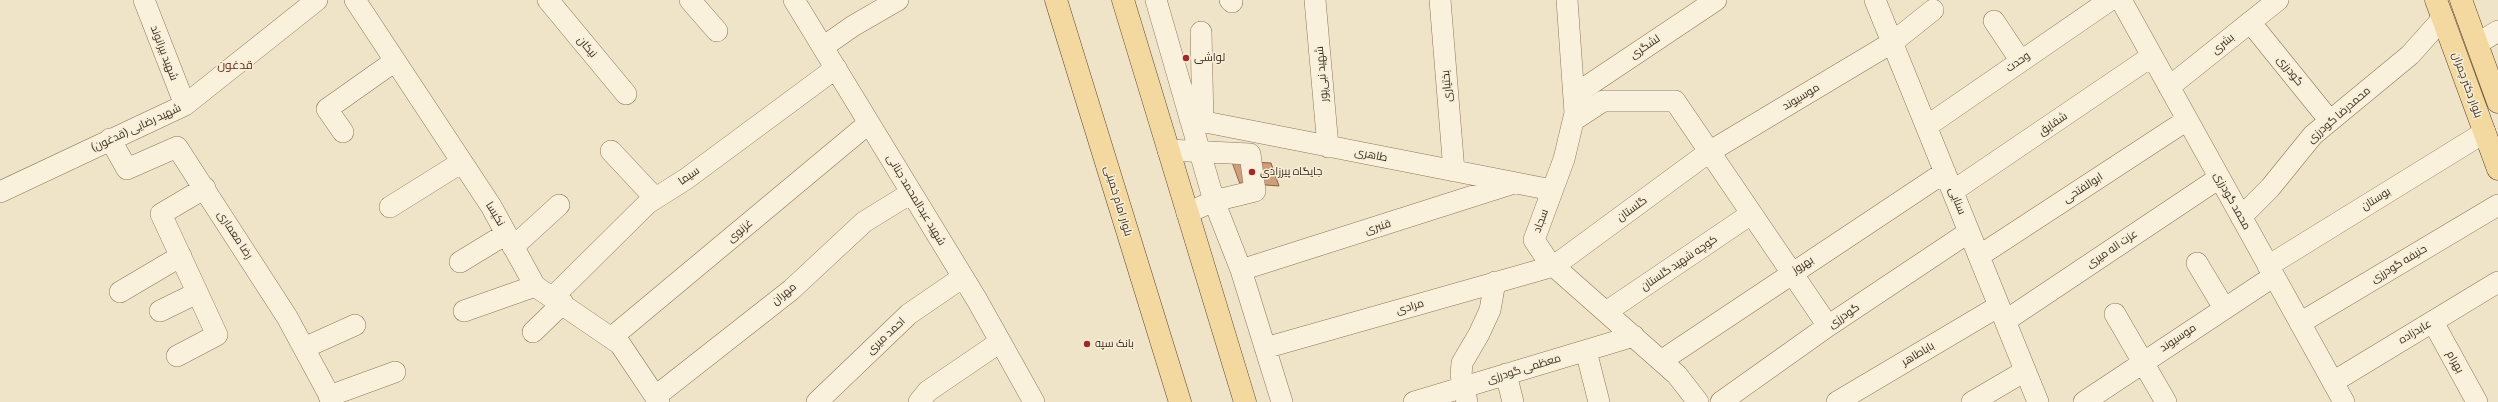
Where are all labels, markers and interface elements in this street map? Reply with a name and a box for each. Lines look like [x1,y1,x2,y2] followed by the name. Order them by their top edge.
[147,23,181,83] street label: شهید بیرانوند
[2209,31,2237,57] street label: بشری
[1627,32,1663,62] street label: لشگری
[574,34,600,60] street label: نیکان
[1313,46,1331,102] street label: شهید نبی‌پور
[2003,49,2033,75] street label: وحدت
[2449,50,2485,120] street label: بلوار دکتر چمران
[1194,51,1225,65] place label: لواشی
[1181,53,1191,63] marker: لواشی
[2274,53,2306,89] street label: گودرزی
[217,58,253,72] district label: قدغون
[1439,69,1455,103] street label: بختیاری
[1780,81,1822,113] street label: موسیوند
[2305,84,2373,146] street label: محمدرضا گودرزی
[89,101,183,155] street label: (قدغون) شهید رضایی
[2036,110,2070,138] street label: شقایق
[1353,145,1389,165] street label: طاهری
[884,152,948,248] street label: شهید عبدالمحمد جنانی
[676,164,702,188] street label: سیما
[1101,164,1135,238] street label: بلوار امام خمینی
[1260,165,1322,179] place label: جایگاه پیرزادی
[1247,167,1257,177] marker: جایگاه پیرزادی
[2061,170,2105,206] street label: ابوالفتحی
[2211,170,2253,232] street label: محمد گودرزی
[1946,185,1968,217] street label: سنایی
[2359,185,2393,213] street label: بوستان
[1614,194,1650,224] street label: گلستان
[483,199,507,229] street label: نکیسا
[1530,207,1552,235] street label: سجاد
[215,208,255,262] street label: رضا معماری
[725,217,755,245] street label: غزنوی
[1363,217,1393,237] street label: قنبری
[2084,227,2140,271] street label: عزت اله میری
[1638,232,1720,294] street label: کوچه شهید گلستان
[2369,242,2429,286] street label: حنیفه گودرزی
[1790,253,1816,277] street label: بهروز
[769,280,799,308] street label: مهران
[1394,297,1426,317] street label: مرادی
[1826,301,1862,331] street label: گودرزی
[864,315,908,357] street label: احمد میری
[2396,317,2434,347] street label: عابدزاده
[2157,321,2199,355] street label: موسیوند
[1095,337,1134,351] place label: بانک سپه
[1082,339,1092,349] marker: بانک سپه
[1899,339,1937,369] street label: باباطاهر
[2444,349,2466,375] street label: بهرام
[1486,352,1562,386] street label: معظمی گودرزی

